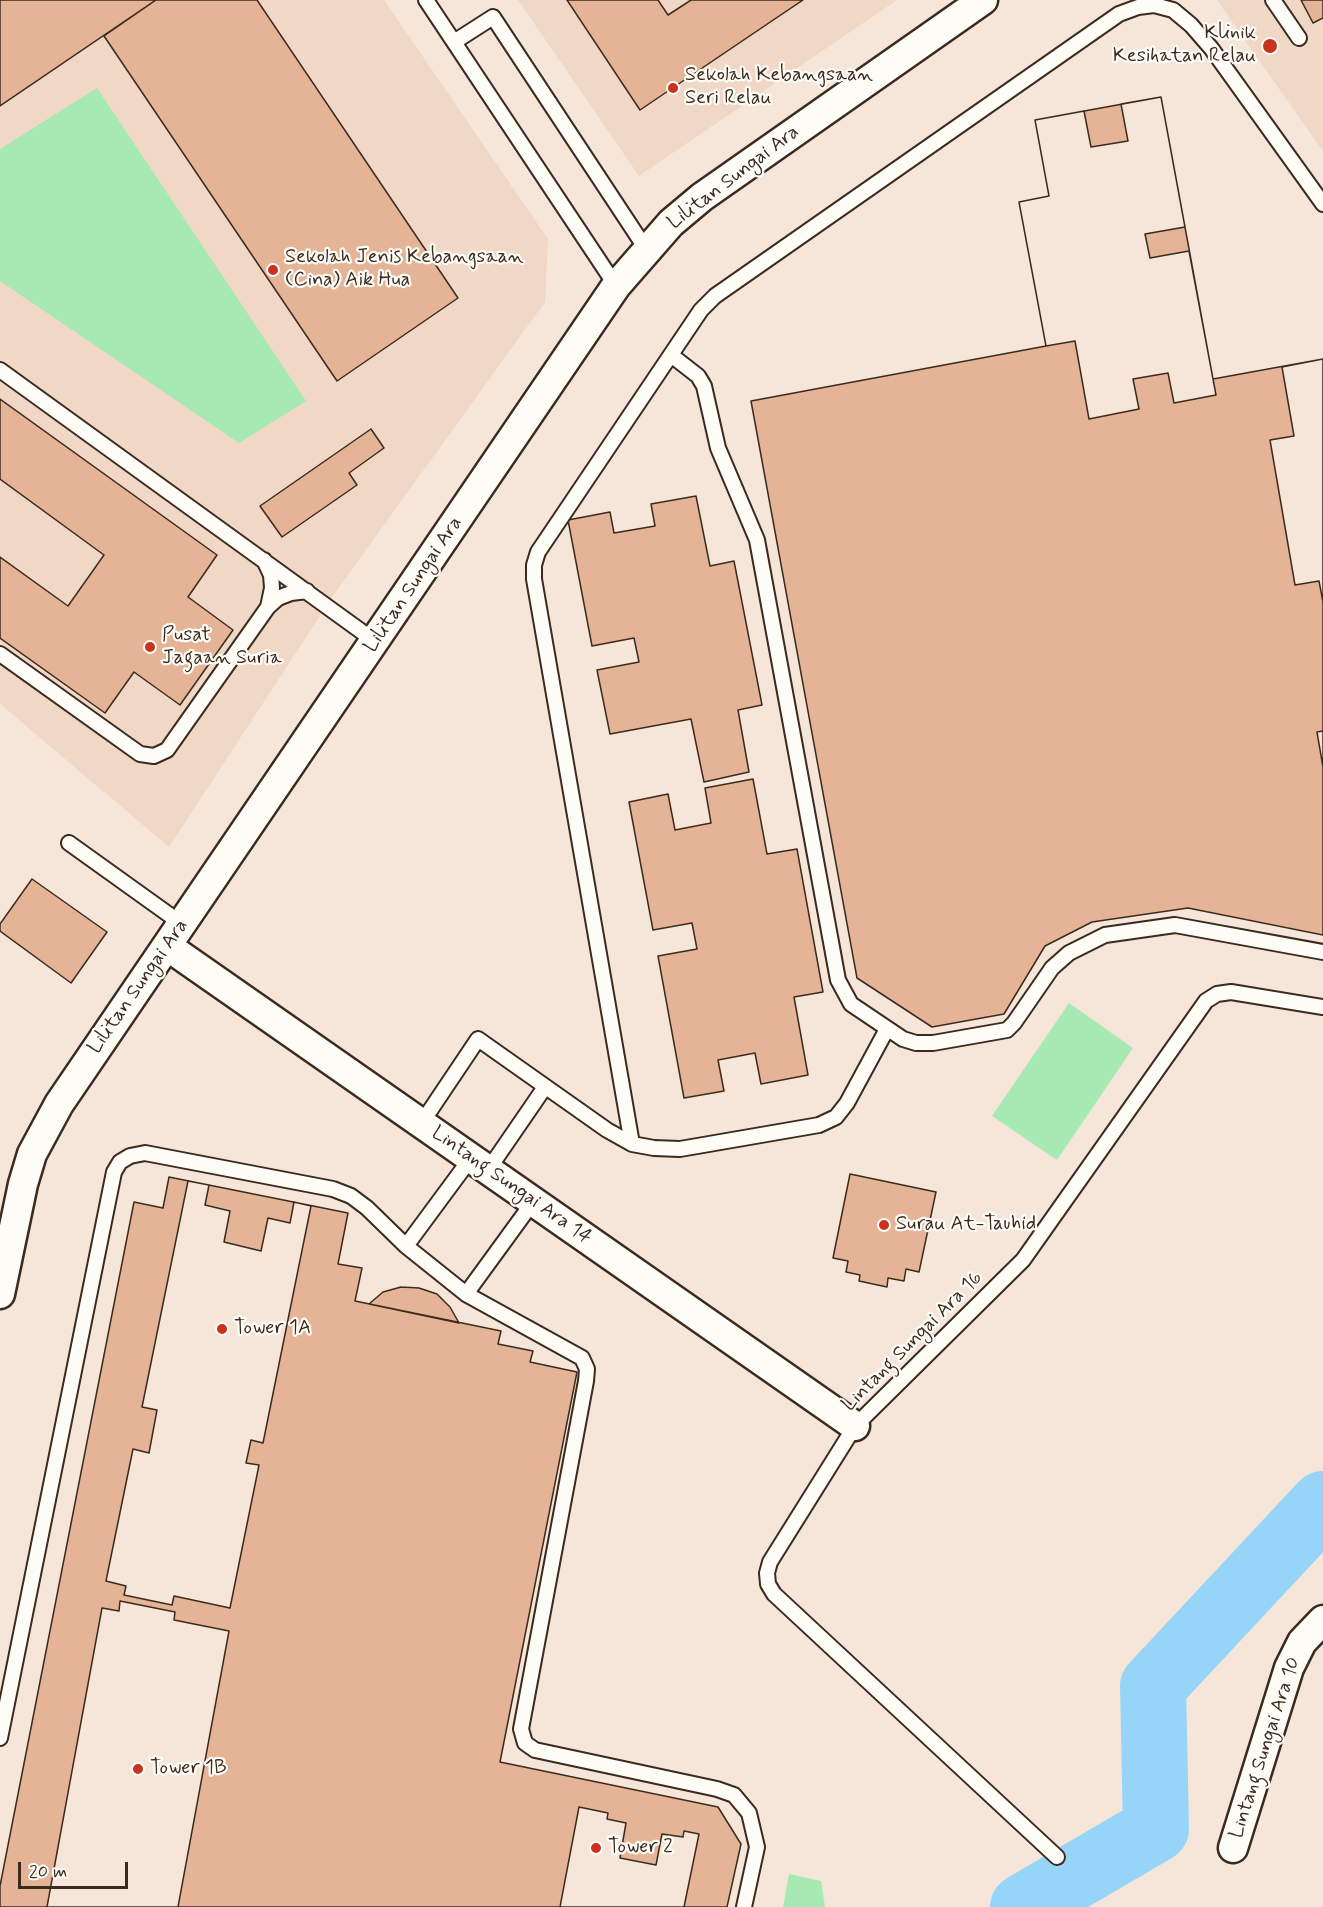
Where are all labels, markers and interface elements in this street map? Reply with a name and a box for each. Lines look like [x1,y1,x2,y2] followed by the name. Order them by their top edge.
[1113,22,1256,69] place label: Klinik Kesihatan Relau
[1261,37,1279,55] marker: Klinik Kesihatan Relau
[685,64,873,111] place label: Sekolah Kebangsaan Seri Relau
[666,81,680,95] marker: Sekolah Kebangsaan Seri Relau
[663,121,805,235] street label: Lilitan Sungai Ara
[285,246,523,293] place label: Sekolah Jenis Kebangsaan (Cina) Aik Hua
[266,263,280,277] marker: Sekolah Jenis Kebangsaan (Cina) Aik Hua
[360,512,468,658] street label: Lilitan Sungai Ara
[162,624,282,671] place label: Pusat Jagaan Suria
[143,640,157,654] marker: Pusat Jagaan Suria
[84,915,194,1059] street label: Lilitan Sungai Ara
[426,1122,596,1250] street label: Lintang Sungai Ara 14
[896,1213,1036,1237] place label: Surau At-Tauhid
[877,1218,891,1232] marker: Surau At-Tauhid
[838,1267,988,1417] street label: Lintang Sungai Ara 16
[234,1317,311,1341] place label: Tower 1A
[215,1322,229,1336] marker: Tower 1A
[1225,1654,1307,1842] street label: Lintang Sungai Ara 10
[150,1757,227,1781] place label: Tower 1B
[131,1762,145,1776] marker: Tower 1B
[608,1836,673,1860] place label: Tower 2
[589,1841,603,1855] marker: Tower 2
[21,1850,130,1888] scale bar
[29,1860,67,1884] text: 20 m

